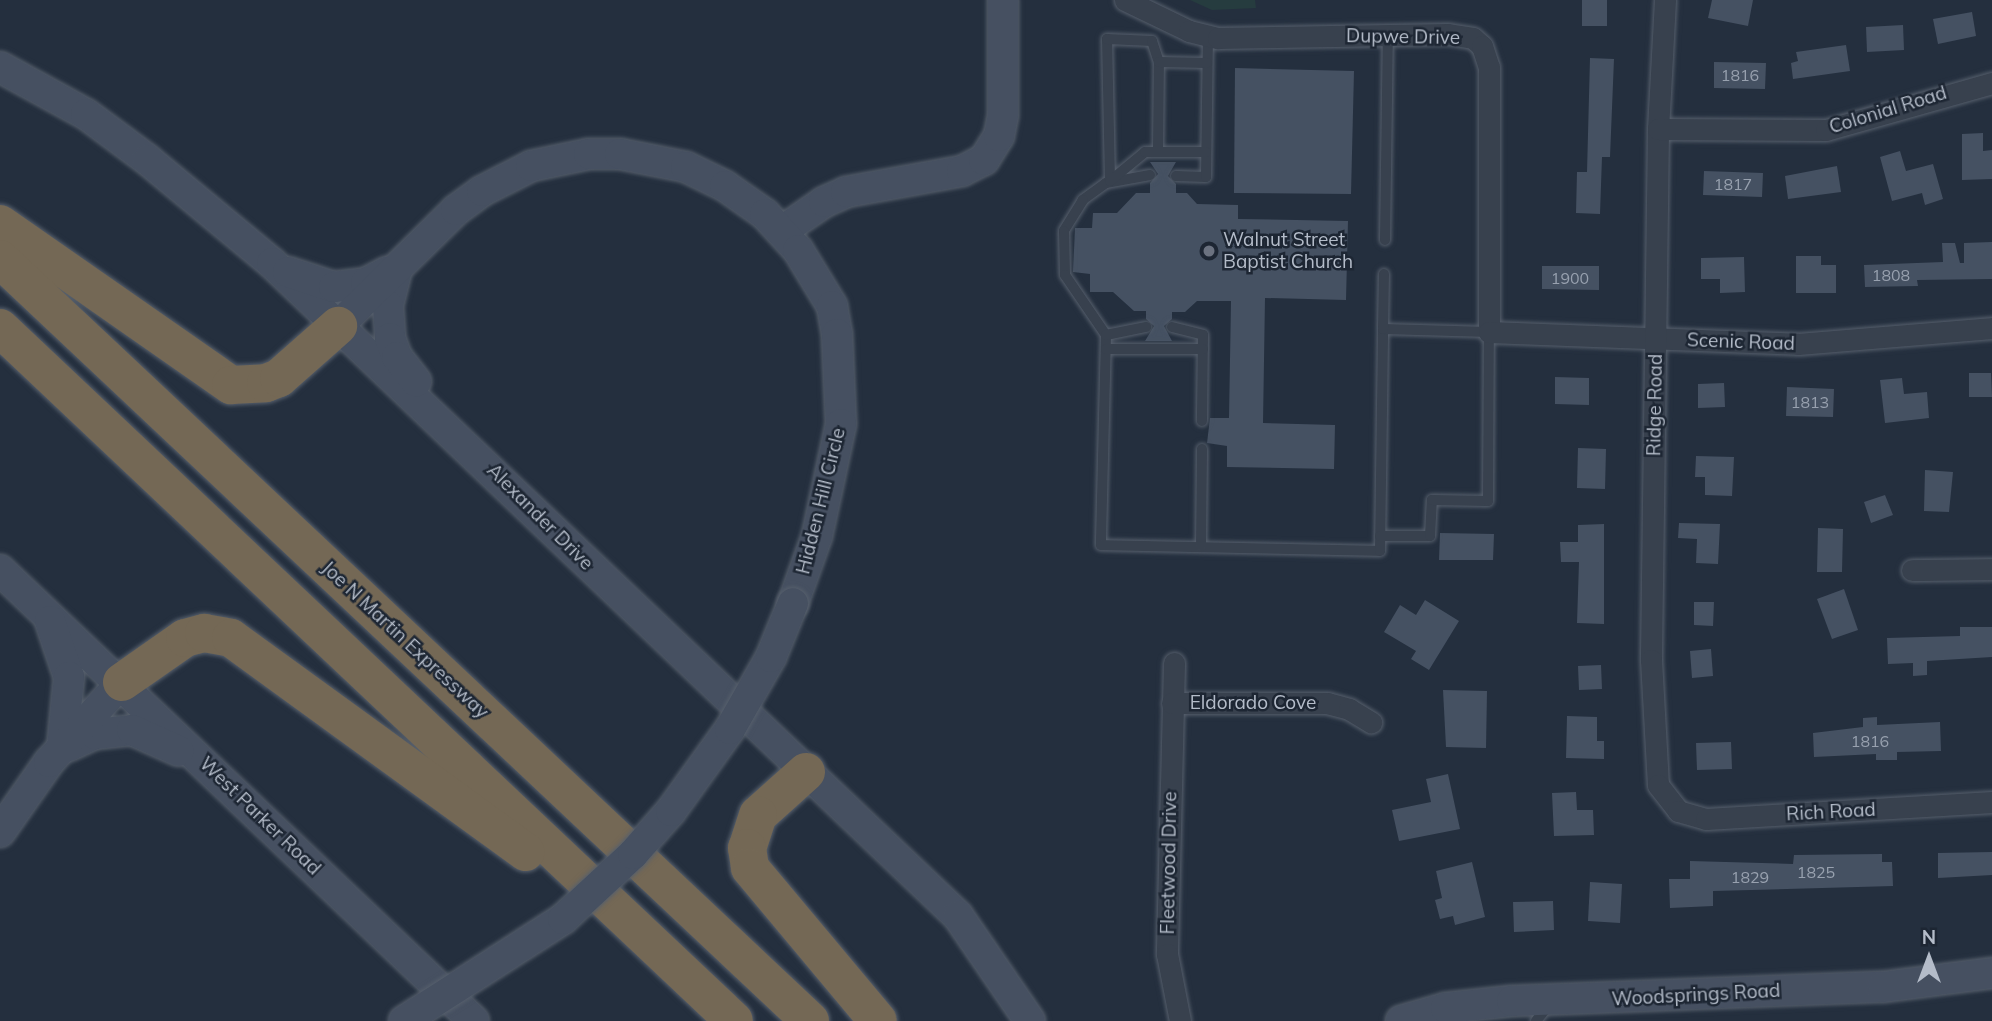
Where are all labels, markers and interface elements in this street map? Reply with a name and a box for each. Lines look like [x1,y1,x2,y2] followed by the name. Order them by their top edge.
[1346,25,1460,49] street label: Dupwe Drive
[1721,65,1759,85] house number: 1816
[1826,81,1950,139] street label: Colonial Road
[1714,174,1752,194] house number: 1817
[1223,229,1353,273] place label: Walnut Street Baptist Church
[1201,243,1217,259] marker: Walnut Street Baptist Church
[1872,265,1910,285] house number: 1808
[1551,268,1589,288] house number: 1900
[1687,329,1795,355] street label: Scenic Road
[1643,354,1667,456] street label: Ridge Road
[1791,392,1829,412] house number: 1813
[792,425,850,577] street label: Hidden Hill Circle
[482,459,598,575] street label: Alexander Drive
[317,557,493,723] street label: Joe N Martin Expressway
[1190,692,1316,714] street label: Eldorado Cove
[1851,731,1889,751] house number: 1816
[195,752,325,880] street label: West Parker Road
[1156,791,1182,935] street label: Fleetwood Drive
[1786,798,1876,826] street label: Rich Road
[1797,862,1835,882] house number: 1825
[1731,867,1769,887] house number: 1829
[1894,923,1964,993] north arrow
[1922,925,1936,949] text: N
[1611,979,1781,1011] street label: Woodsprings Road

